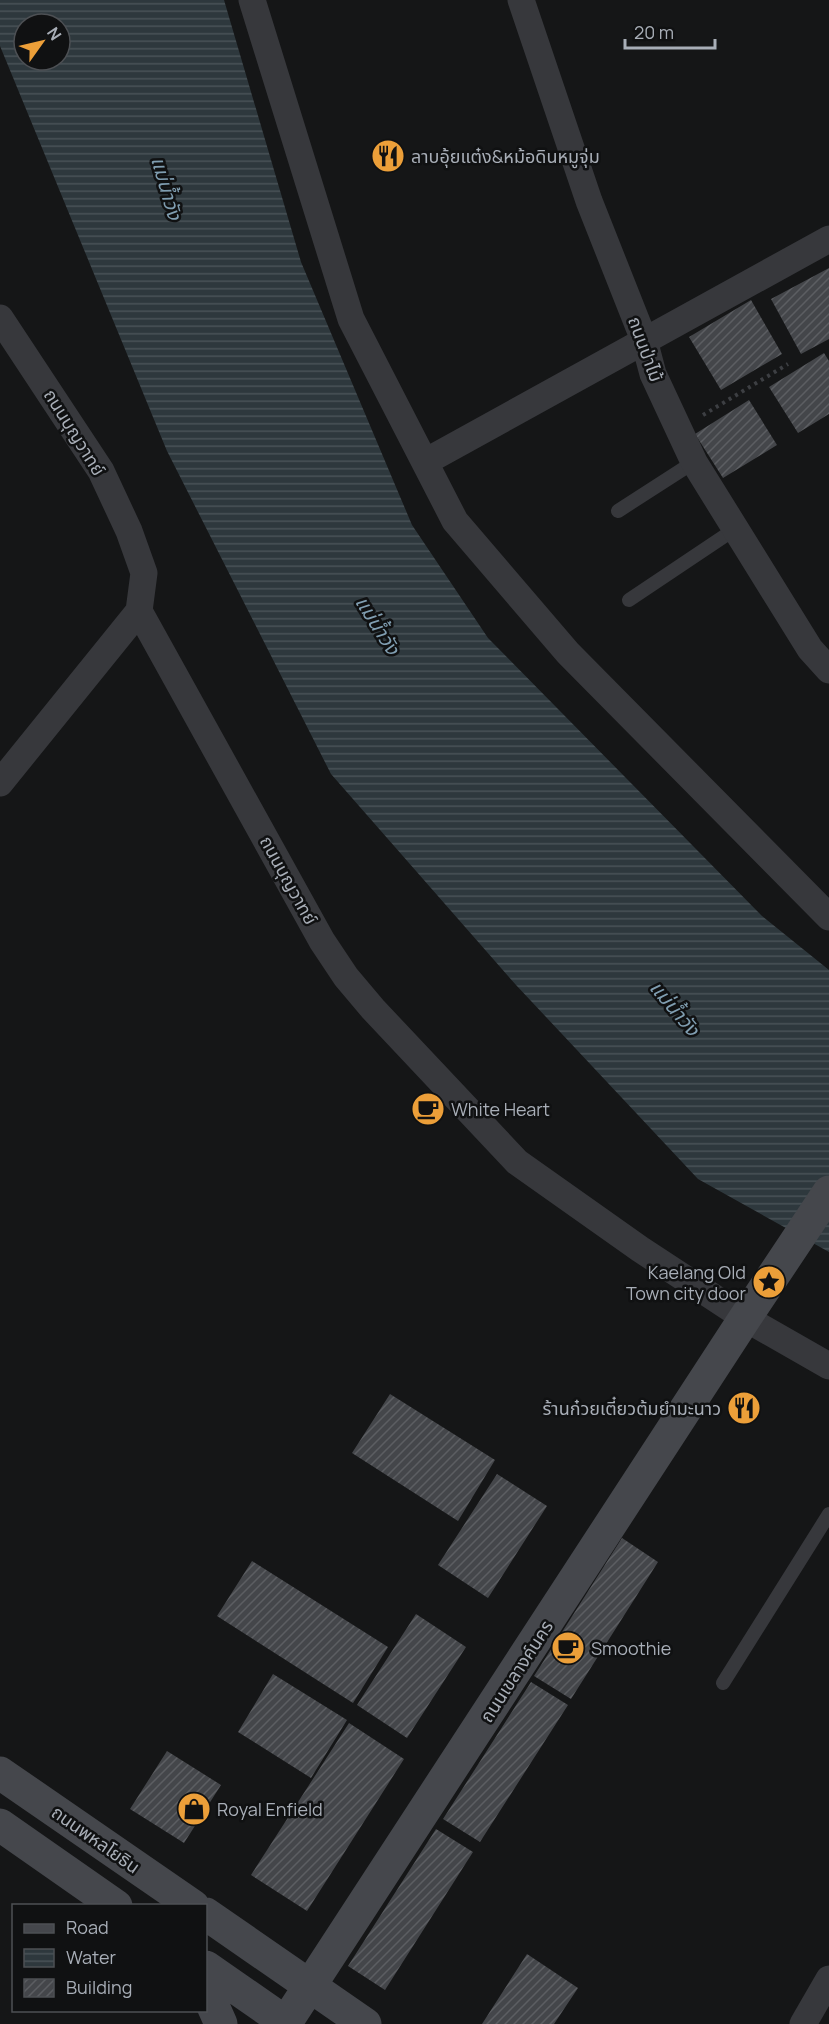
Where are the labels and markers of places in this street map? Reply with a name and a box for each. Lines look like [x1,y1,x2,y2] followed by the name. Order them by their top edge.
[370,138,406,174] restaurant icon: ลาบอุ้ยแต๋ง&หม้อดินหมูจุ่ม
[411,144,600,169] place label: ลาบอุ้ยแต๋ง&หม้อดินหมูจุ่ม
[410,1091,446,1127] cafe icon: White Heart
[451,1097,550,1121] place label: White Heart
[626,1260,747,1305] place label: Kaelang Old Town city door
[751,1264,787,1300] place icon: Kaelang Old Town city door
[726,1390,762,1426] restaurant icon: ร้านก๋วยเตี๋ยวต้มยำมะนาว
[543,1396,721,1420] place label: ร้านก๋วยเตี๋ยวต้มยำมะนาว
[550,1630,586,1666] cafe icon: Smoothie
[591,1636,671,1660] place label: Smoothie
[176,1791,212,1827] shop icon: Royal Enfield
[217,1797,323,1821] place label: Royal Enfield

